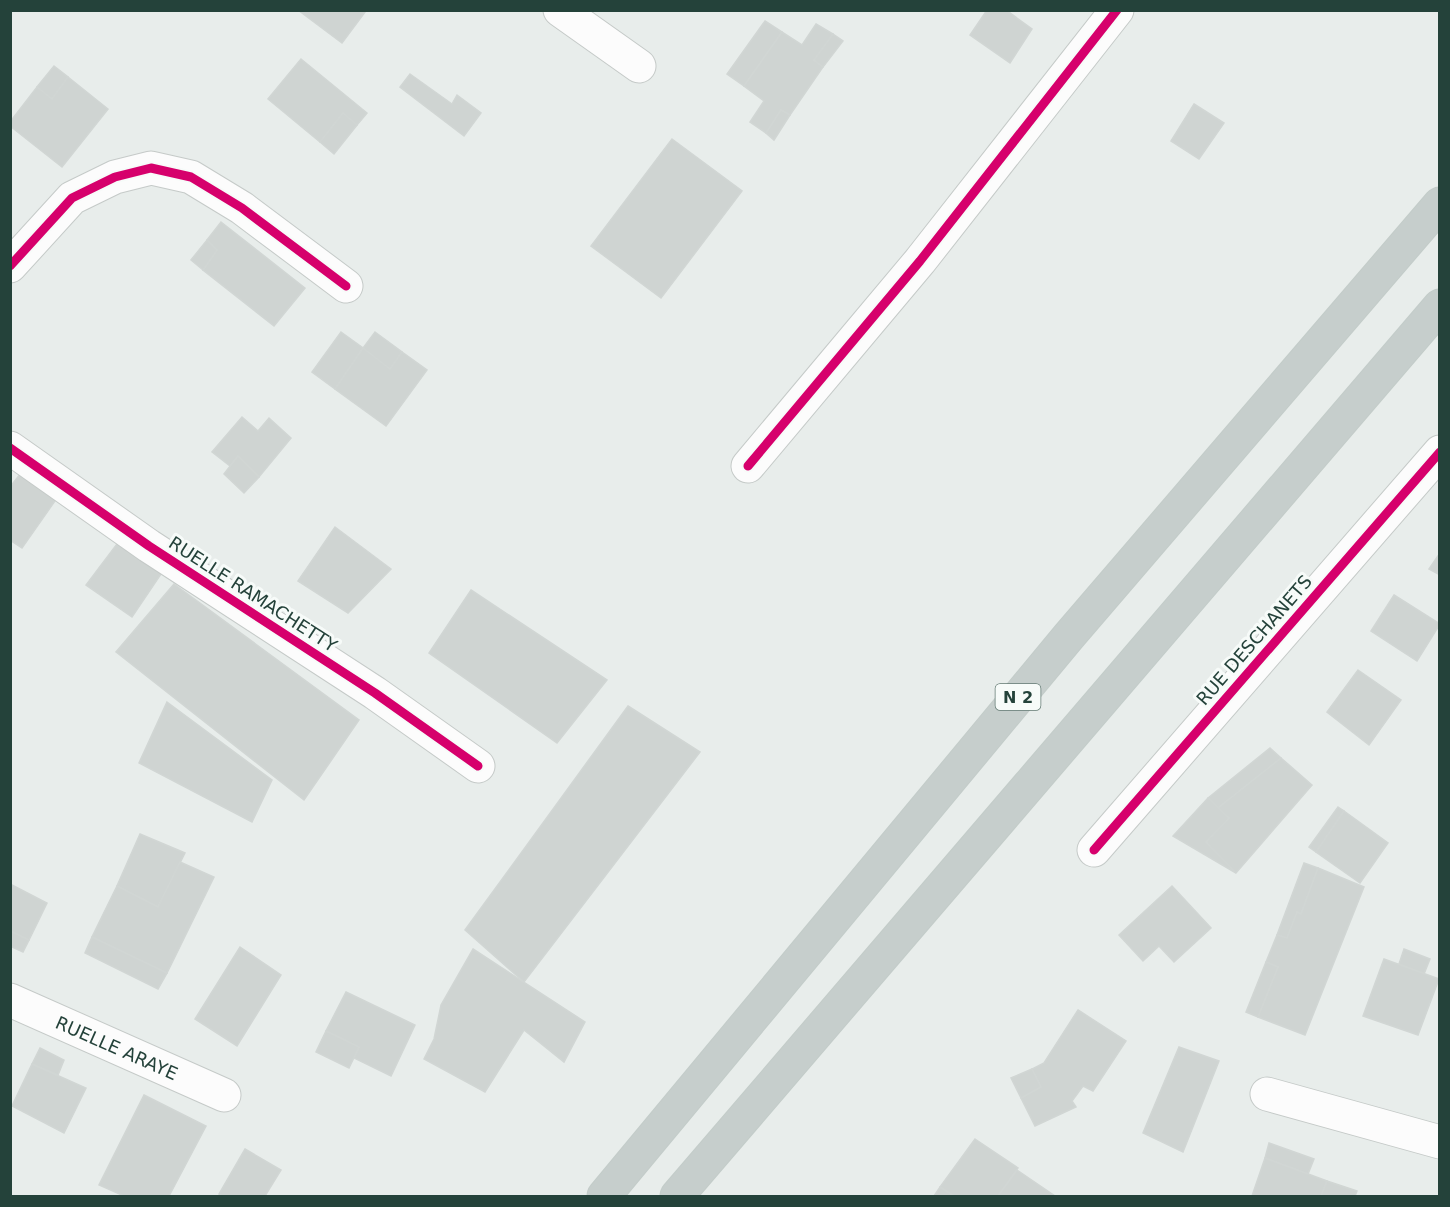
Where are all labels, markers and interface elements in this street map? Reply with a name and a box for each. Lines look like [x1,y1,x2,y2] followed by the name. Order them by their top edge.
[165,532,342,657] street label: RUELLE RAMACHETTY
[1192,571,1316,709] street label: RUE DESCHANETS
[996,684,1040,710] road number: N 2
[53,1011,181,1084] street label: RUELLE ARAYE

